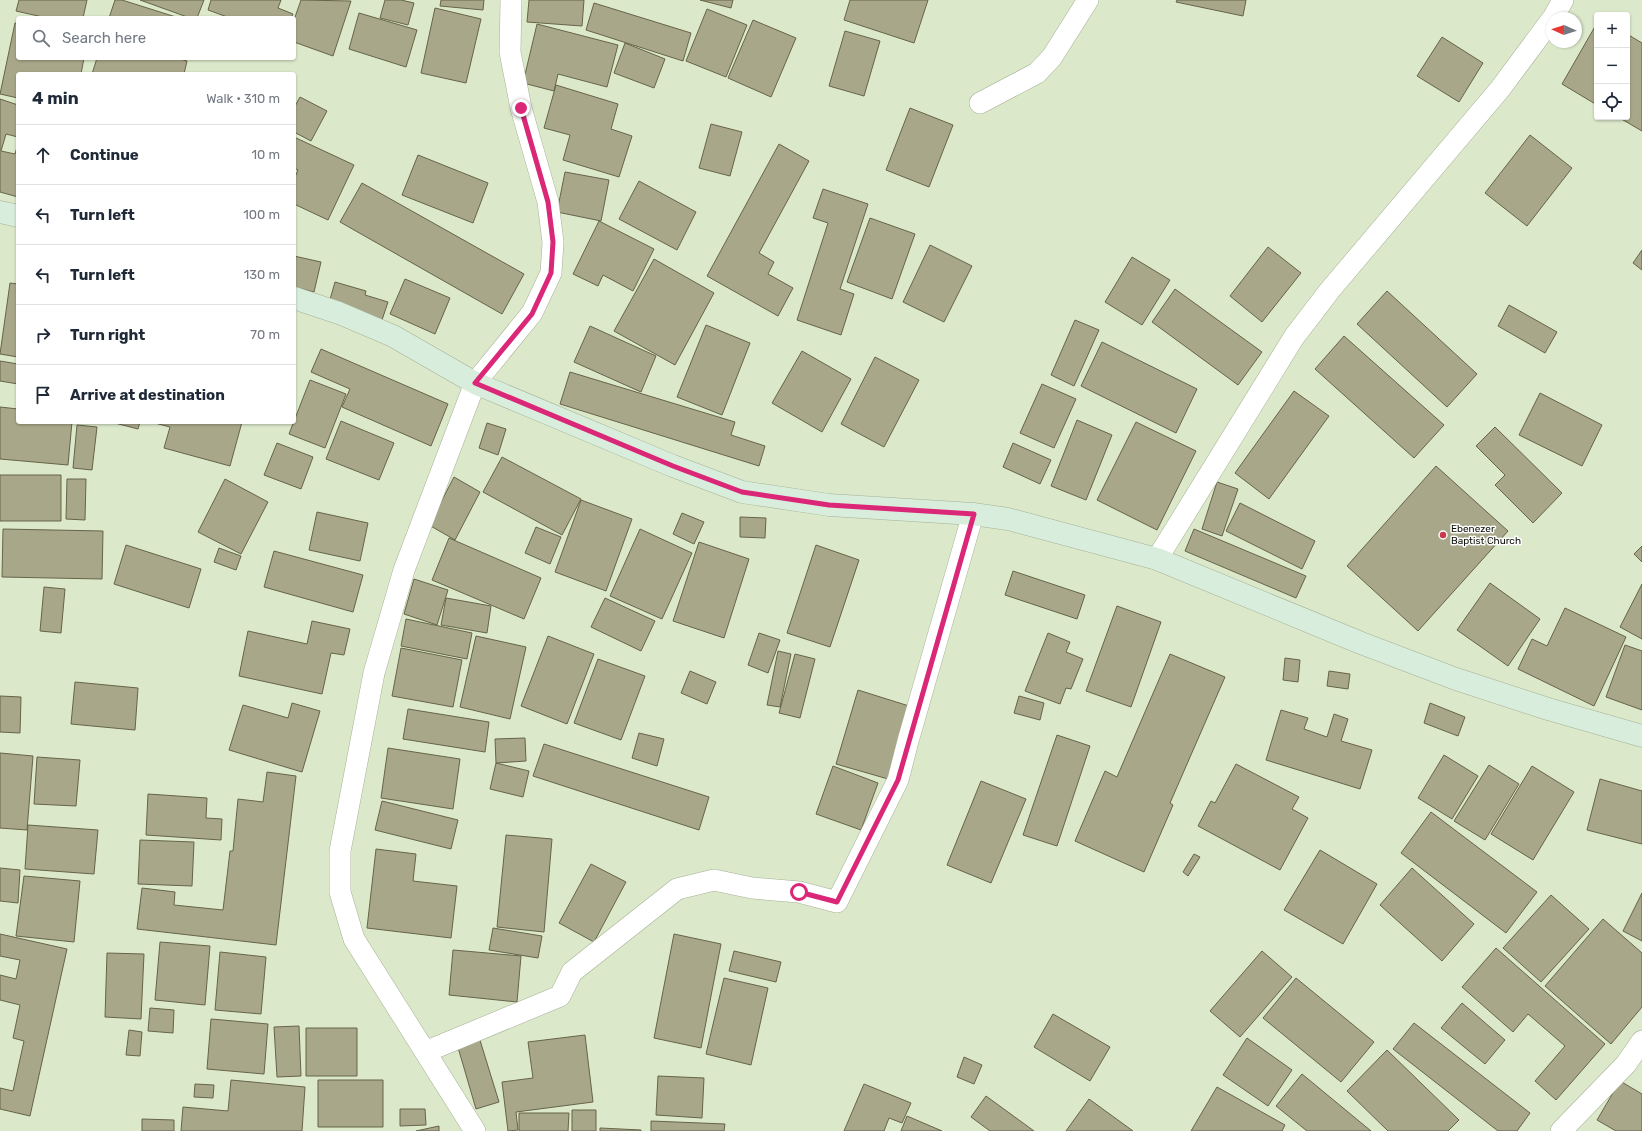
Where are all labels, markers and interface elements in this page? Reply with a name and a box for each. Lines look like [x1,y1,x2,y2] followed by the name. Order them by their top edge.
[1546,12,1582,48] north arrow
[1594,12,1630,120] map controls
[1594,12,1630,48] button: +
[16,16,296,60] search box
[30,27,52,49] icon: search
[62,29,146,47] text: Search here
[1594,48,1630,84] button: −
[1594,84,1630,120] button: locate
[32,88,79,108] text: 4 min
[206,91,280,106] text: Walk · 310 m
[512,99,530,117] route end
[32,144,54,166] icon: ahead
[70,146,139,164] text: Continue
[251,147,280,162] text: 10 m
[32,204,54,226] icon: left
[70,206,135,224] text: Turn left
[243,207,280,222] text: 100 m
[32,264,54,286] icon: left
[70,266,135,284] text: Turn left
[244,267,280,282] text: 130 m
[32,324,54,346] icon: right
[70,326,145,344] text: Turn right
[250,327,280,342] text: 70 m
[32,384,54,406] icon: arrive
[70,386,225,404] text: Arrive at destination
[1451,523,1521,547] place label: Ebenezer Baptist Church
[1438,530,1448,540] marker: Ebenezer Baptist Church
[790,883,808,901] route start

